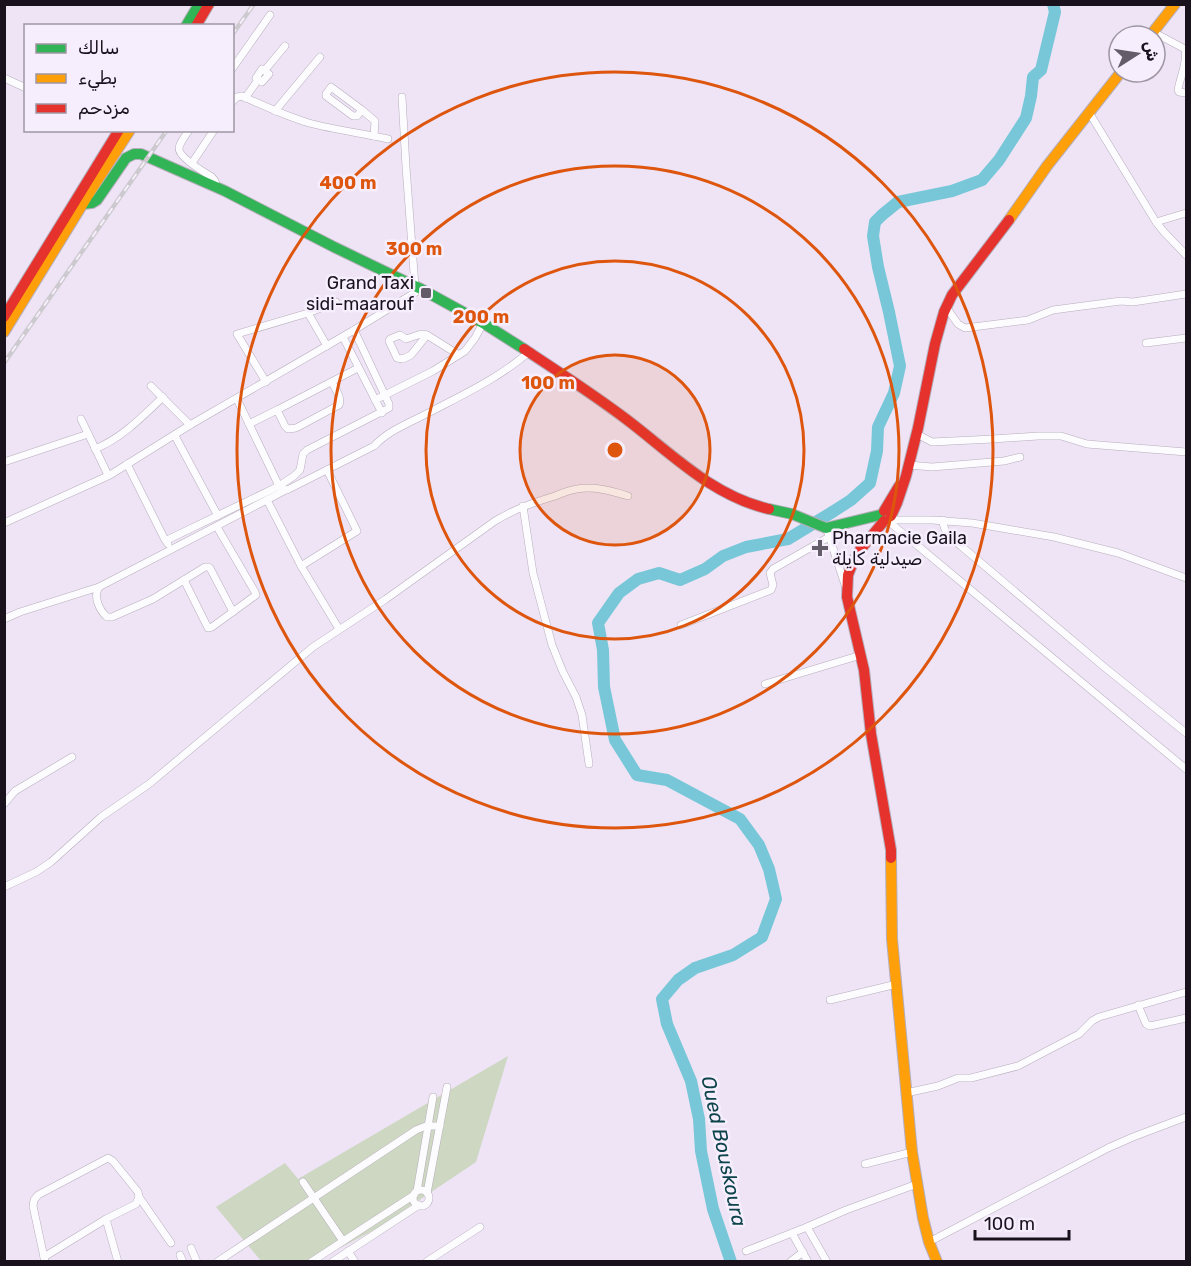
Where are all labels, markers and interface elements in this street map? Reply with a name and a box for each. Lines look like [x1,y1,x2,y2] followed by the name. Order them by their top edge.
[24,24,234,132] legend
[1107,24,1167,84] north arrow
[78,37,119,59] text: سالك
[1140,39,1163,63] text: ش
[78,67,117,91] text: بطيء
[78,97,130,120] text: مزدحم
[319,172,377,194] text: 400 m
[386,238,442,260] text: 300 m
[306,272,414,315] place label: Grand Taxi sidi-maarouf
[419,286,433,300] marker: Grand Taxi sidi-maarouf
[453,306,509,328] text: 200 m
[521,372,575,394] text: 100 m
[605,440,625,460] centre of rings
[832,527,967,570] place label: Pharmacie Gaila صيدلية كايلة
[813,541,827,555] marker: Pharmacie Gaila صيدلية كايلة
[696,1073,752,1229] water label: Oued Bouskoura
[975,1203,1070,1241] scale bar
[984,1213,1035,1235] text: 100 m

